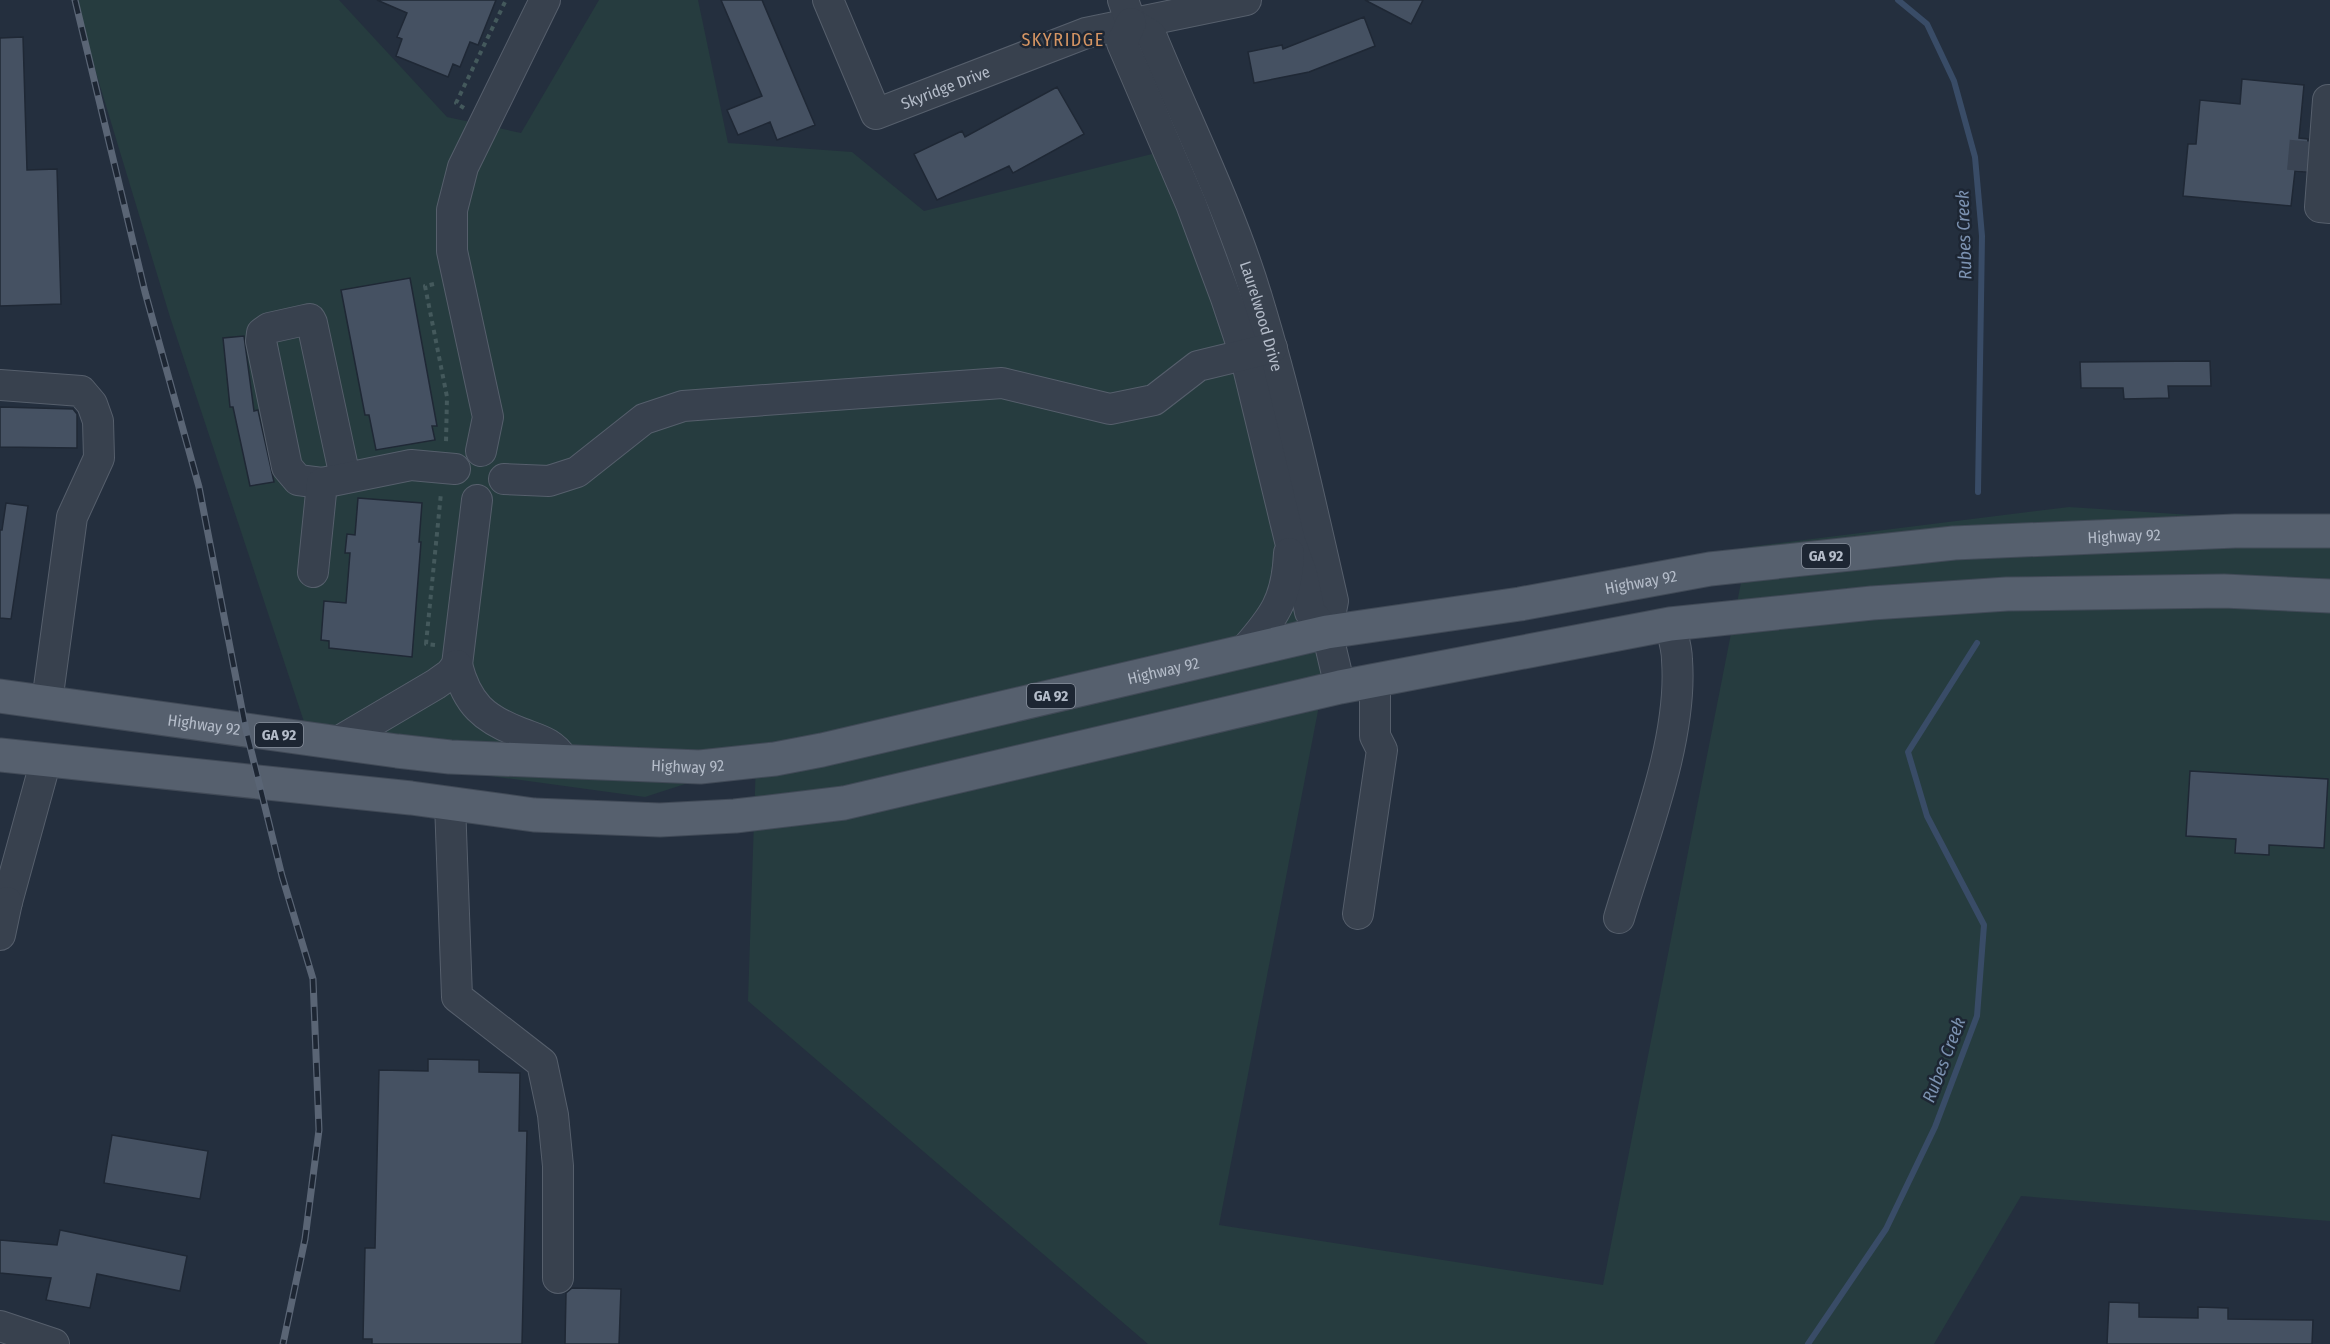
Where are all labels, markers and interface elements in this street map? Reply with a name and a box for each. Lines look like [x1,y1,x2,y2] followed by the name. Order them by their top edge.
[1021,29,1105,51] district label: SKYRIDGE
[898,62,993,113] street label: Skyridge Drive
[1951,190,1977,280] water label: Rubes Creek
[1236,258,1287,373] street label: Laurelwood Drive
[2087,525,2161,547] street label: Highway 92
[1802,544,1850,568] road number: GA 92
[1603,566,1678,598] street label: Highway 92
[1125,653,1201,688] street label: Highway 92
[1027,684,1075,708] road number: GA 92
[167,710,242,739] street label: Highway 92
[255,723,303,747] road number: GA 92
[651,755,725,777] street label: Highway 92
[1918,1014,1970,1106] water label: Rubes Creek

